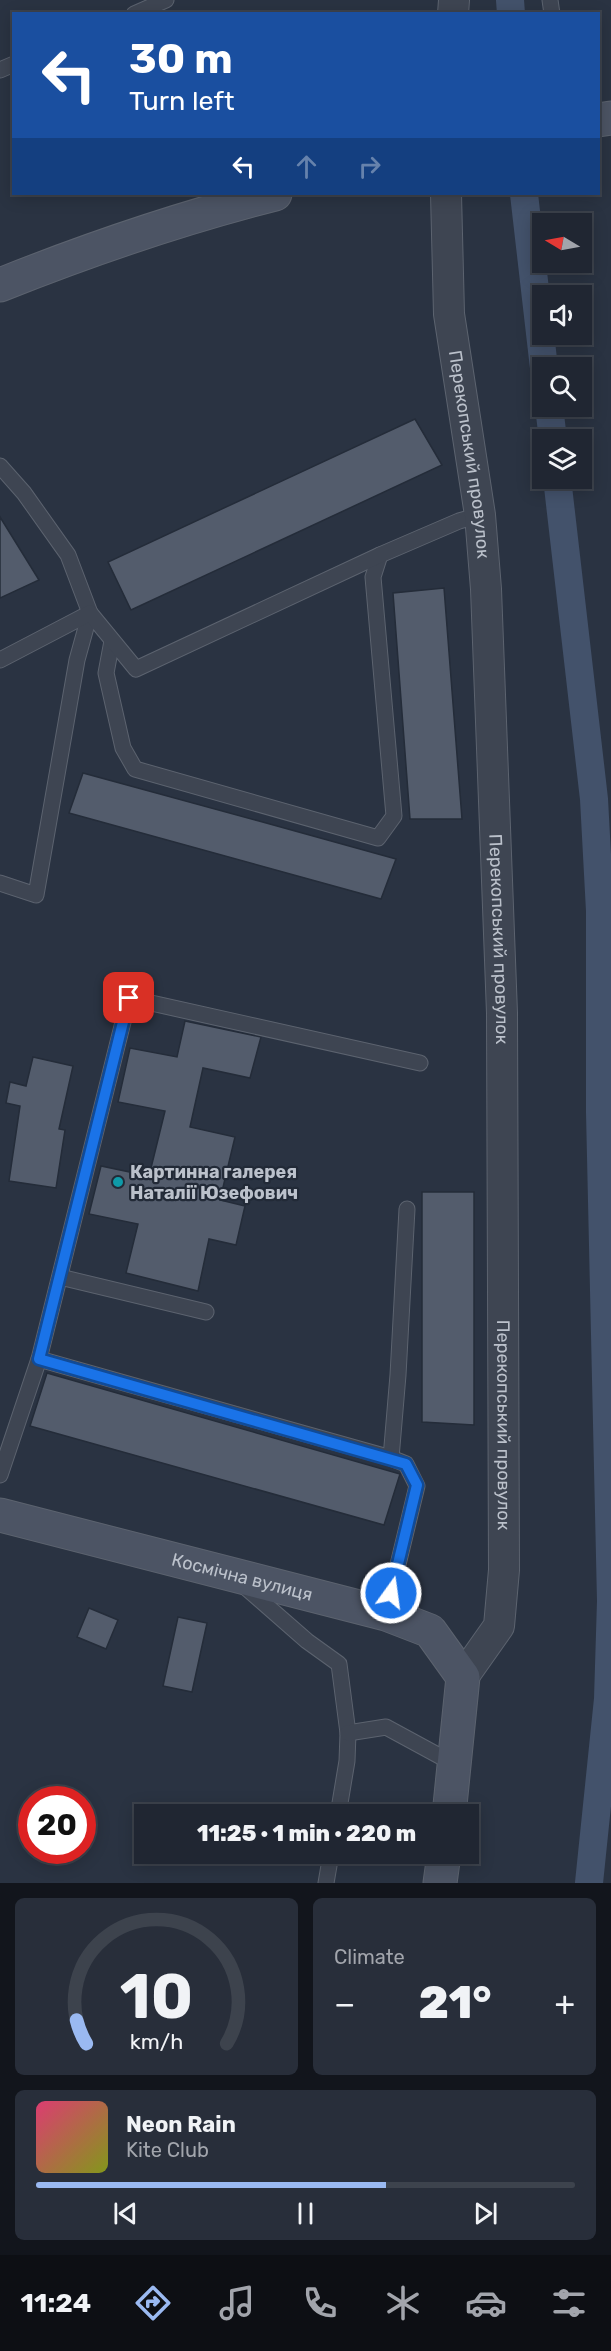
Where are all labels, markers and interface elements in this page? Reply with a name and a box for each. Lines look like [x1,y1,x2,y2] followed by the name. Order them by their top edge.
[129,34,233,84] text: 30 m
[30,36,108,114] icon: left
[129,85,234,117] text: Turn left
[227,150,260,183] icon: left
[290,150,323,183] icon: ahead
[353,150,386,183] icon: right
[532,213,592,273] north arrow
[532,213,592,489] map controls
[532,285,592,345] button: sound
[444,349,495,560] street label: Перекопський провулок
[532,357,592,417] button: search
[532,429,592,489] button: layers
[484,833,513,1045] street label: Перекопський провулок
[103,972,154,1023] pin
[112,981,145,1014] icon: arrive
[130,1161,298,1204] place label: Картинна галерея Наталії Юзефович
[111,1175,125,1189] marker: Картинна галерея Наталії Юзефович
[492,1320,515,1531] street label: Перекопський провулок
[169,1548,315,1606] street label: Космічна вулиця
[359,1561,423,1625] position arrow
[18,1786,96,1864] speed limit sign: 20
[197,1820,416,1847] text: 11:25 · 1 min · 220 m
[334,1945,405,1969] text: Climate
[120,1960,193,2034] text: 10
[418,1976,491,2029] text: 21°
[334,1984,355,2023] text: −
[554,1984,575,2023] text: +
[130,2029,183,2054] text: km/h
[126,2111,236,2138] text: Neon Rain
[126,2138,209,2162] text: Kite Club
[109,2197,142,2230] icon: previous
[289,2197,322,2230] icon: pause
[469,2197,502,2230] icon: next
[132,2282,174,2324] icon: directions
[216,2282,258,2324] icon: music
[299,2282,341,2324] icon: phone
[382,2282,424,2324] icon: climate
[465,2282,507,2324] icon: car
[548,2282,590,2324] icon: filters
[21,2287,91,2319] text: 11:24

